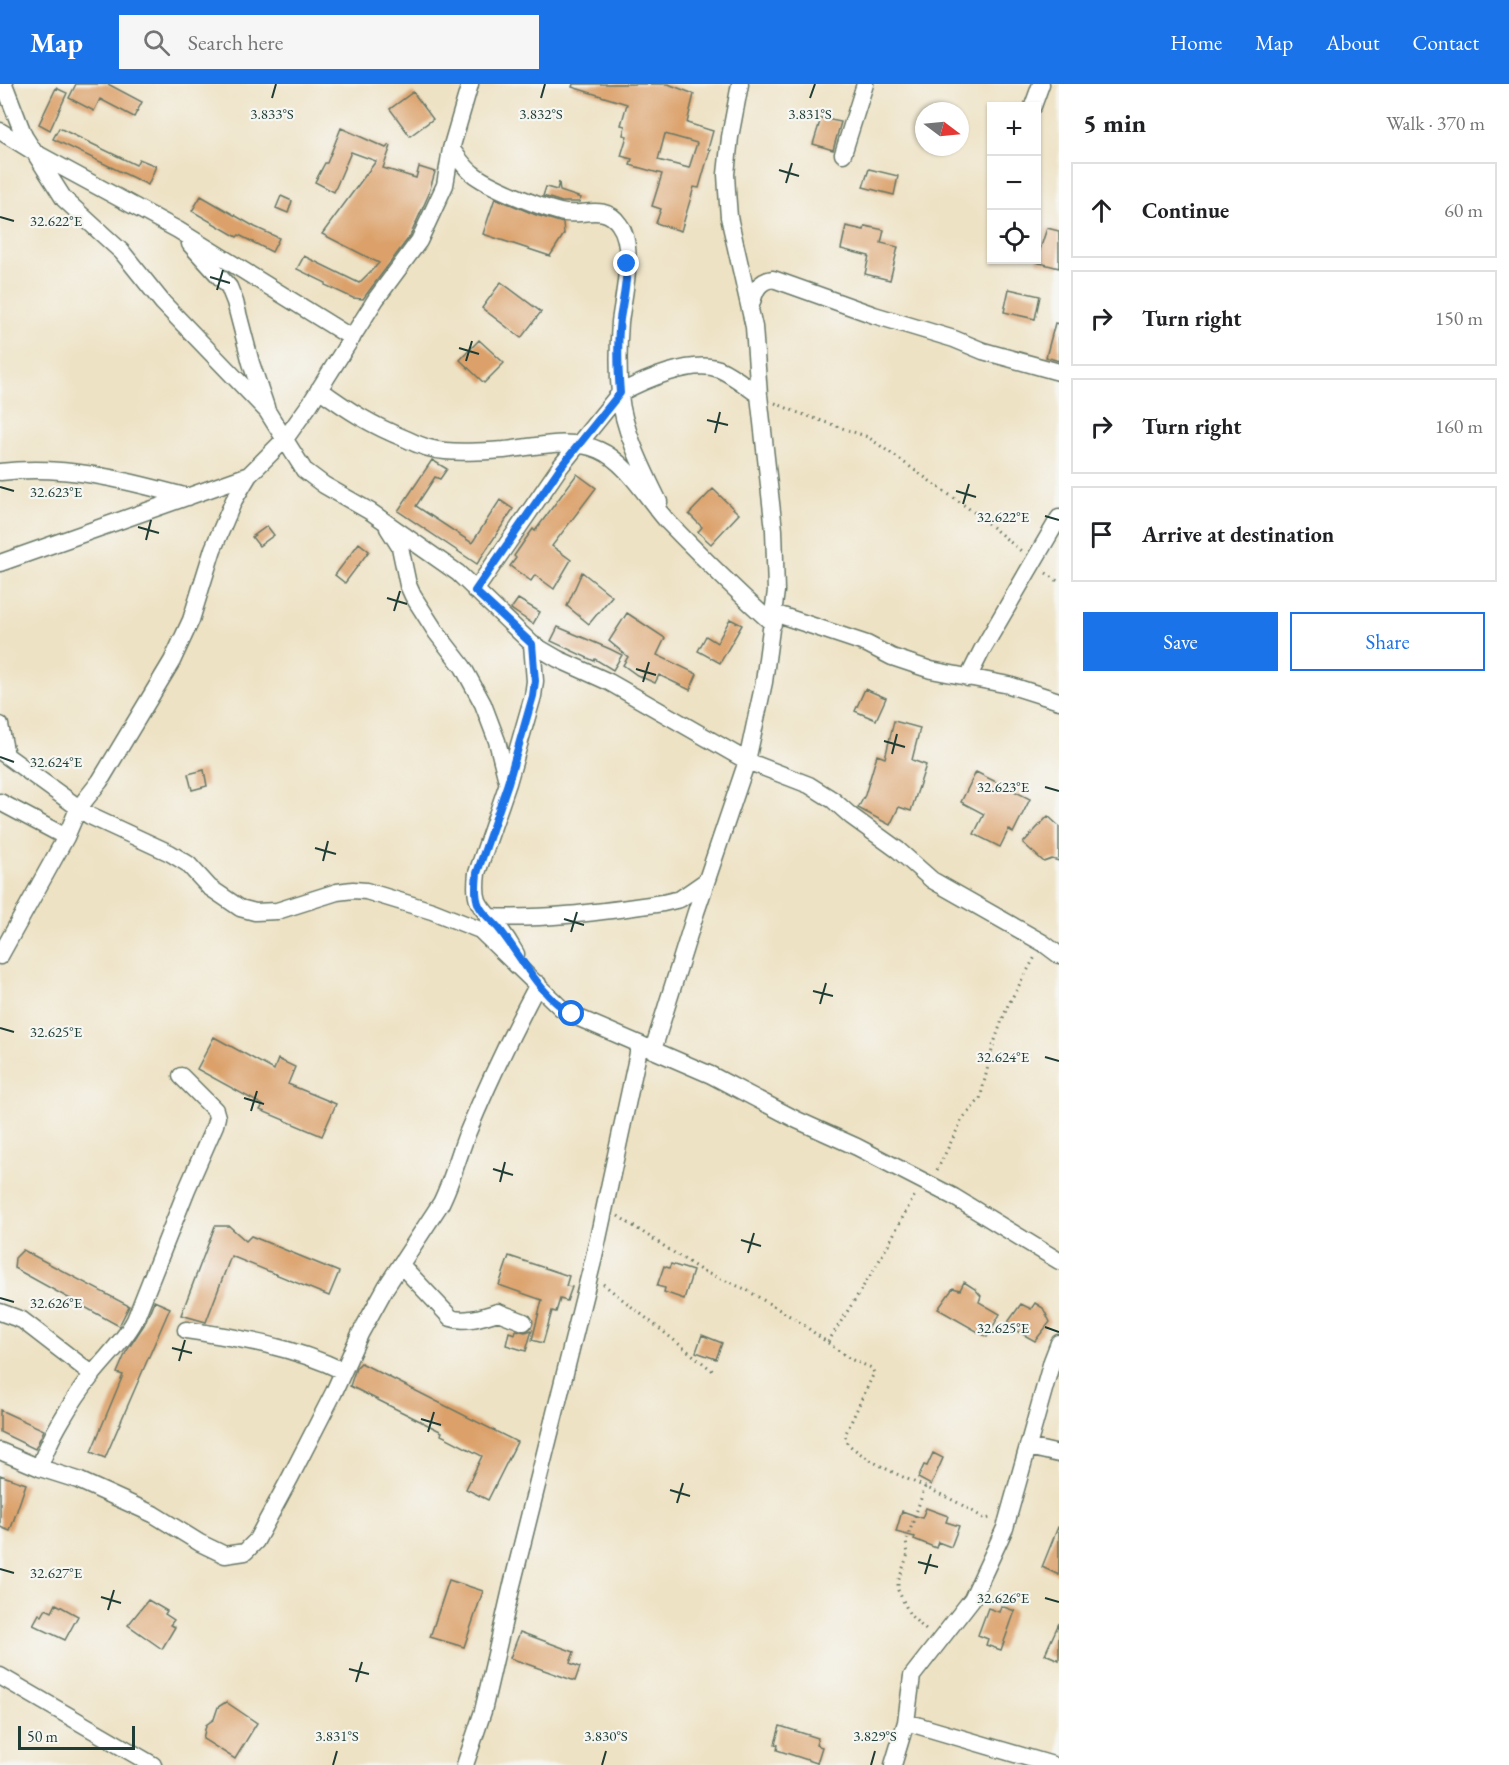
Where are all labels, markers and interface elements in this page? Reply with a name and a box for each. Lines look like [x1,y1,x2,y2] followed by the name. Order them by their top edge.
[119,15,539,69] search box
[30,24,83,60] text: Map
[140,26,173,59] icon: search
[188,28,283,57] text: Search here
[1170,29,1222,56] text: Home
[1255,29,1293,56] text: Map
[1326,29,1379,56] text: About
[1412,29,1479,56] text: Contact
[915,102,969,156] north arrow
[987,102,1041,264] map controls
[987,102,1041,156] button: +
[250,104,294,123] text: 3.833°S
[519,104,563,123] text: 3.832°S
[788,104,832,123] text: 3.831°S
[1083,106,1146,140] text: 5 min
[1386,110,1485,136] text: Walk · 370 m
[987,156,1041,210] button: −
[1085,194,1118,227] icon: ahead
[1142,196,1229,225] text: Continue
[1444,197,1483,223] text: 60 m
[987,210,1041,264] button: locate
[30,211,83,230] text: 32.622°E
[613,250,639,276] route end
[1085,302,1118,335] icon: right
[1142,304,1241,333] text: Turn right
[1435,305,1483,331] text: 150 m
[1085,410,1118,443] icon: right
[1142,412,1241,441] text: Turn right
[1435,413,1483,439] text: 160 m
[30,482,83,501] text: 32.623°E
[977,507,1030,526] text: 32.622°E
[1085,518,1118,551] icon: arrive
[1142,520,1334,549] text: Arrive at destination
[1083,612,1278,671] button: Save
[1290,612,1485,671] button: Share
[30,752,83,771] text: 32.624°E
[977,777,1030,796] text: 32.623°E
[558,1000,584,1026] route start
[30,1022,83,1041] text: 32.625°E
[977,1047,1030,1066] text: 32.624°E
[30,1293,83,1312] text: 32.626°E
[977,1318,1030,1337] text: 32.625°E
[30,1563,83,1582] text: 32.627°E
[977,1588,1030,1607] text: 32.626°E
[18,1723,135,1750] scale bar
[27,1726,58,1747] text: 50 m
[315,1726,359,1745] text: 3.831°S
[584,1726,628,1745] text: 3.830°S
[853,1726,897,1745] text: 3.829°S

